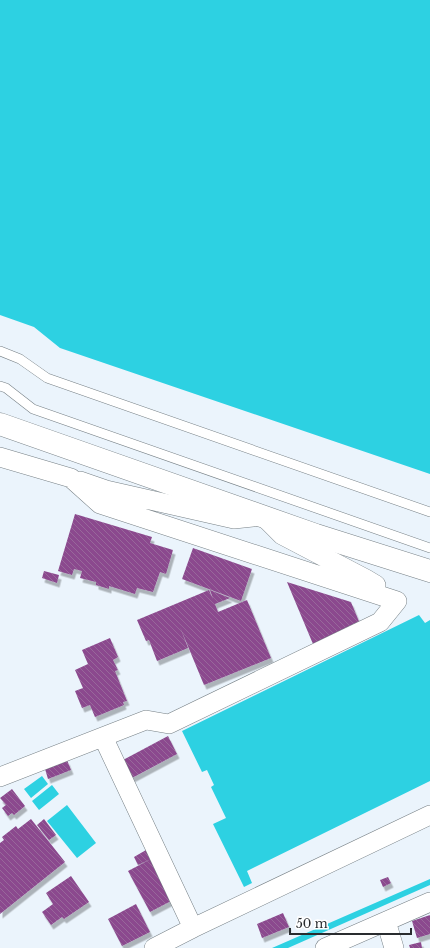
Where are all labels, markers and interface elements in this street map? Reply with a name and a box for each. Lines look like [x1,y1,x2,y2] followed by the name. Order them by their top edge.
[290,910,411,936] scale bar
[296,916,328,931] text: 50 m

